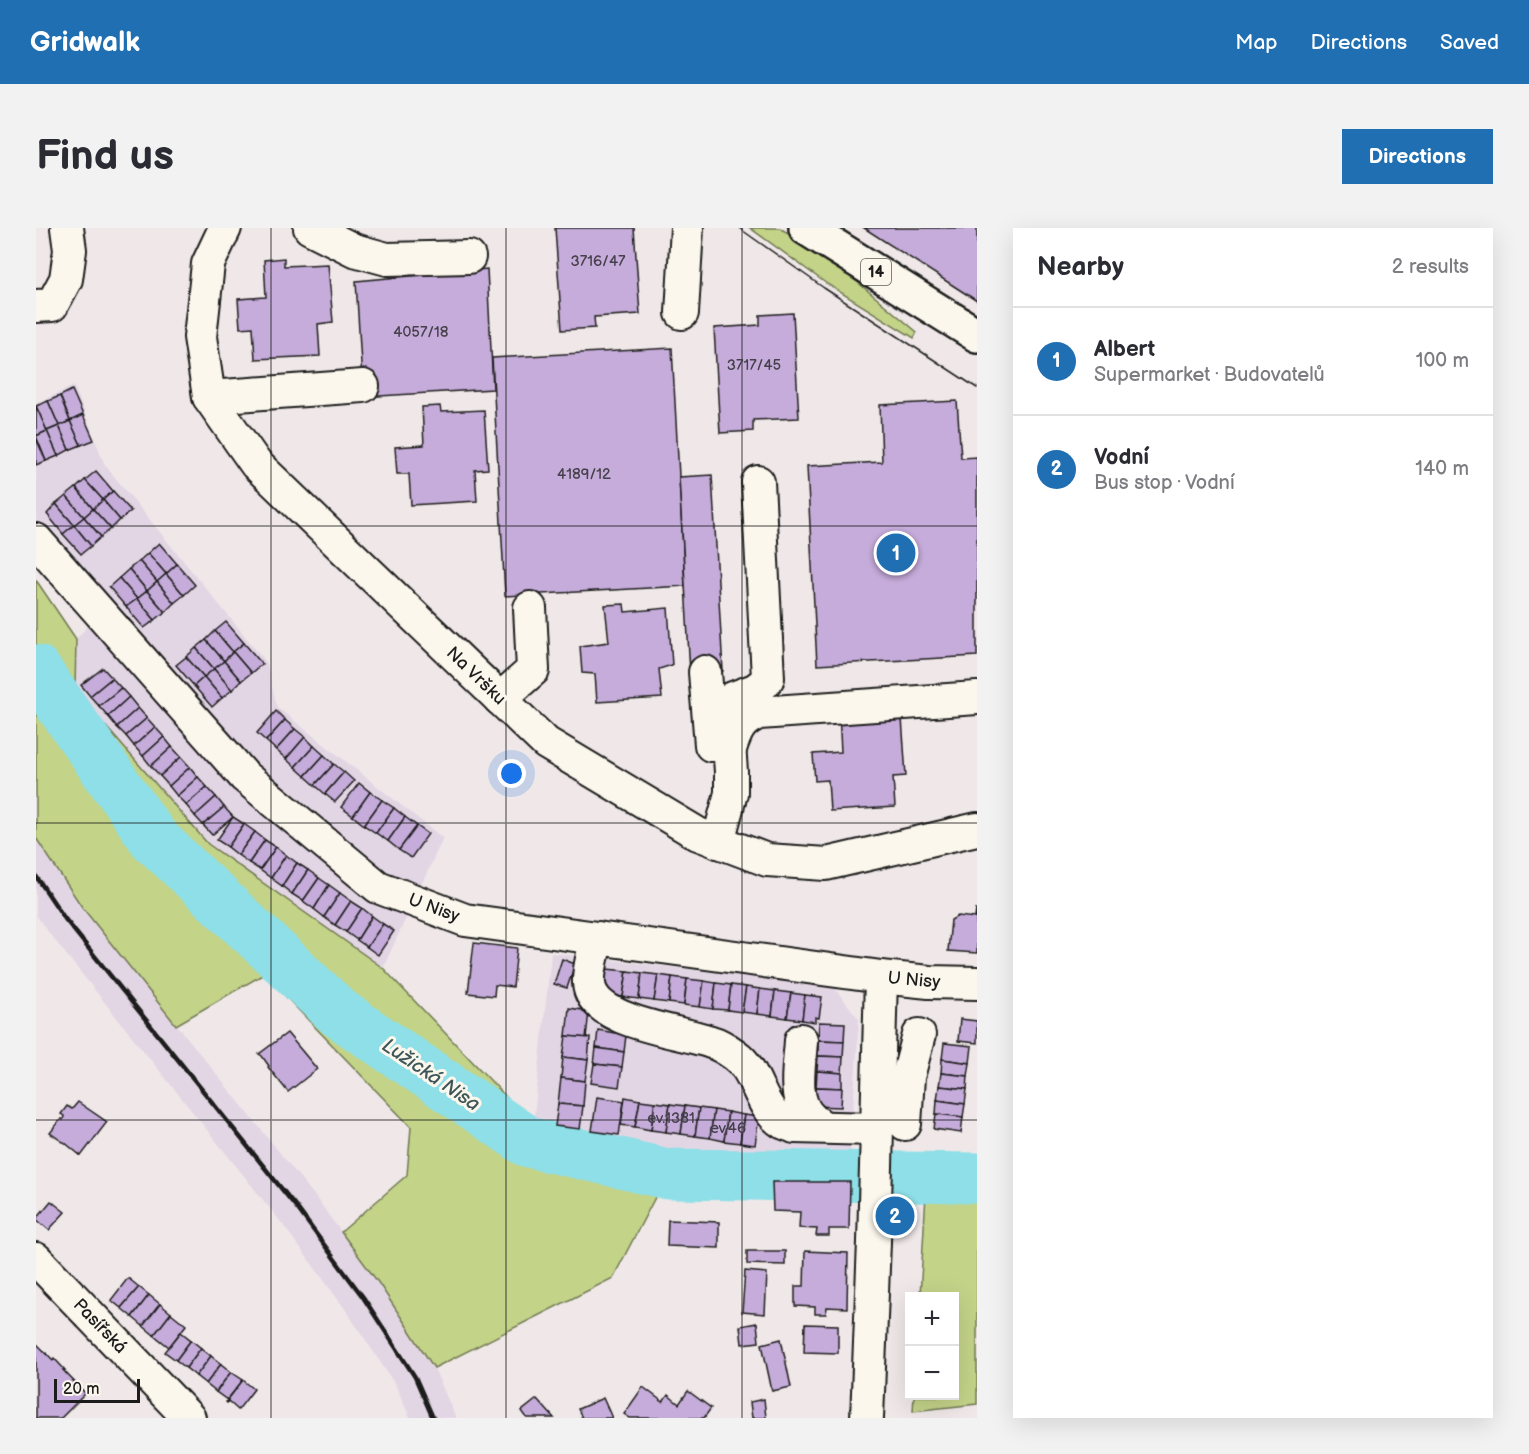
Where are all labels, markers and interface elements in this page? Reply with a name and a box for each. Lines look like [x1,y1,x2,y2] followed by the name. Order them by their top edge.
[30,26,140,59] text: Gridwalk
[1235,30,1278,55] text: Map
[1311,30,1407,55] text: Directions
[1440,30,1499,55] text: Saved
[1342,129,1493,184] button: Directions
[36,131,174,182] text: Find us
[571,252,626,271] house number: 3716/47
[1037,252,1124,283] text: Nearby
[1392,255,1469,279] text: 2 results
[861,259,891,285] road number: 14
[393,323,449,342] house number: 4057/18
[1094,336,1155,363] text: Albert
[1052,349,1061,373] text: 1
[1416,349,1469,373] text: 100 m
[727,356,781,375] house number: 3717/45
[1094,363,1325,387] text: Supermarket · Budovatelů
[1094,444,1149,471] text: Vodní
[1051,457,1062,481] text: 2
[1415,457,1469,481] text: 140 m
[557,465,611,484] house number: 4189/12
[1094,471,1235,495] text: Bus stop · Vodní
[876,530,916,576] pin: 1
[442,643,510,709] street label: Na Vršku
[497,759,526,788] your location
[406,889,463,927] street label: U Nisy
[887,967,942,993] street label: U Nisy
[377,1033,485,1117] water label: Lužická Nisa
[647,1109,695,1128] house number: ev.1381
[710,1119,746,1138] house number: ev.46
[876,1194,914,1238] pin: 2
[905,1292,959,1400] map controls
[905,1292,959,1346] button: +
[69,1294,131,1358] street label: Pasířská
[905,1346,959,1400] button: −
[54,1376,140,1404] scale bar
[63,1380,99,1399] text: 20 m

